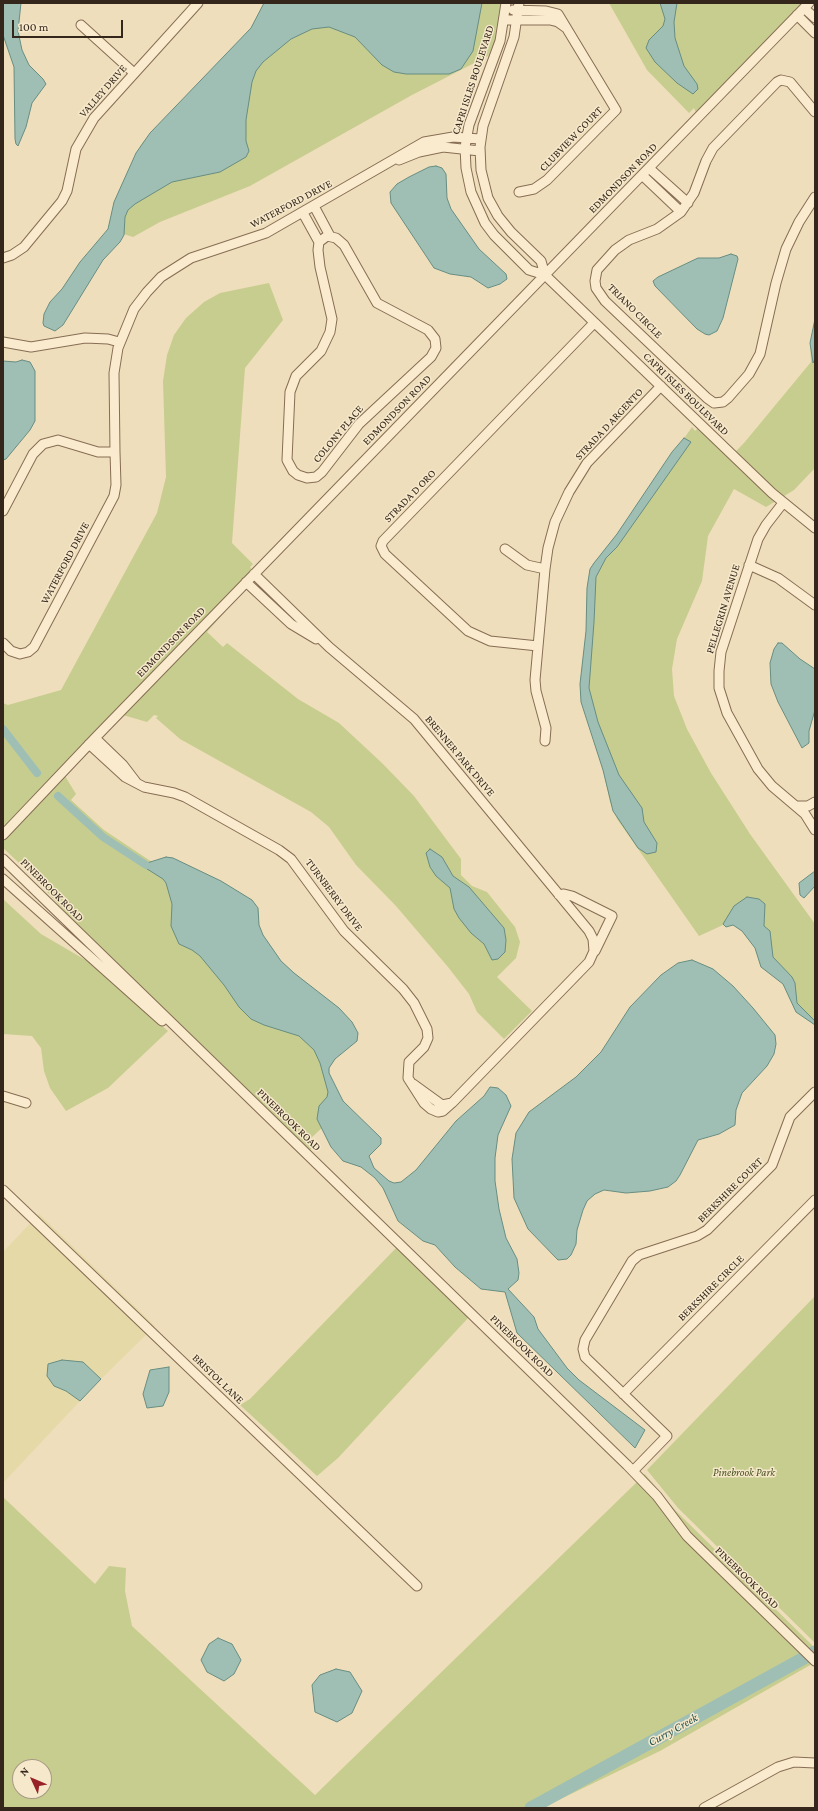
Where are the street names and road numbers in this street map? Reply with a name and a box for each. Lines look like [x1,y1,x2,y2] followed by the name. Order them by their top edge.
[449,24,497,136] street label: CAPRI ISLES BOULEVARD
[76,62,130,120] street label: VALLEY DRIVE
[537,104,605,174] street label: CLUBVIEW COURT
[586,140,660,216] street label: EDMONDSON ROAD
[248,177,334,231] street label: WATERFORD DRIVE
[605,281,665,341] street label: TRIANO CIRCLE
[640,350,732,438] street label: CAPRI ISLES BOULEVARD
[360,372,434,448] street label: EDMONDSON ROAD
[572,385,646,463] street label: STRADA D ARGENTO
[310,402,366,466] street label: COLONY PLACE
[381,467,439,525] street label: STRADA D ORO
[38,520,92,606] street label: WATERFORD DRIVE
[703,563,743,655] street label: PELLEGRIN AVENUE
[134,604,208,680] street label: EDMONDSON ROAD
[422,713,498,799] street label: BRENNER PARK DRIVE
[18,856,86,924] street label: PINEBROOK ROAD
[302,856,366,934] street label: TURNBERRY DRIVE
[254,1086,324,1154] street label: PINEBROOK ROAD
[695,1155,765,1225] street label: BERKSHIRE COURT
[675,1252,747,1324] street label: BERKSHIRE CIRCLE
[487,1312,557,1380] street label: PINEBROOK ROAD
[190,1351,246,1407] street label: BRISTOL LANE
[712,1544,782,1612] street label: PINEBROOK ROAD

